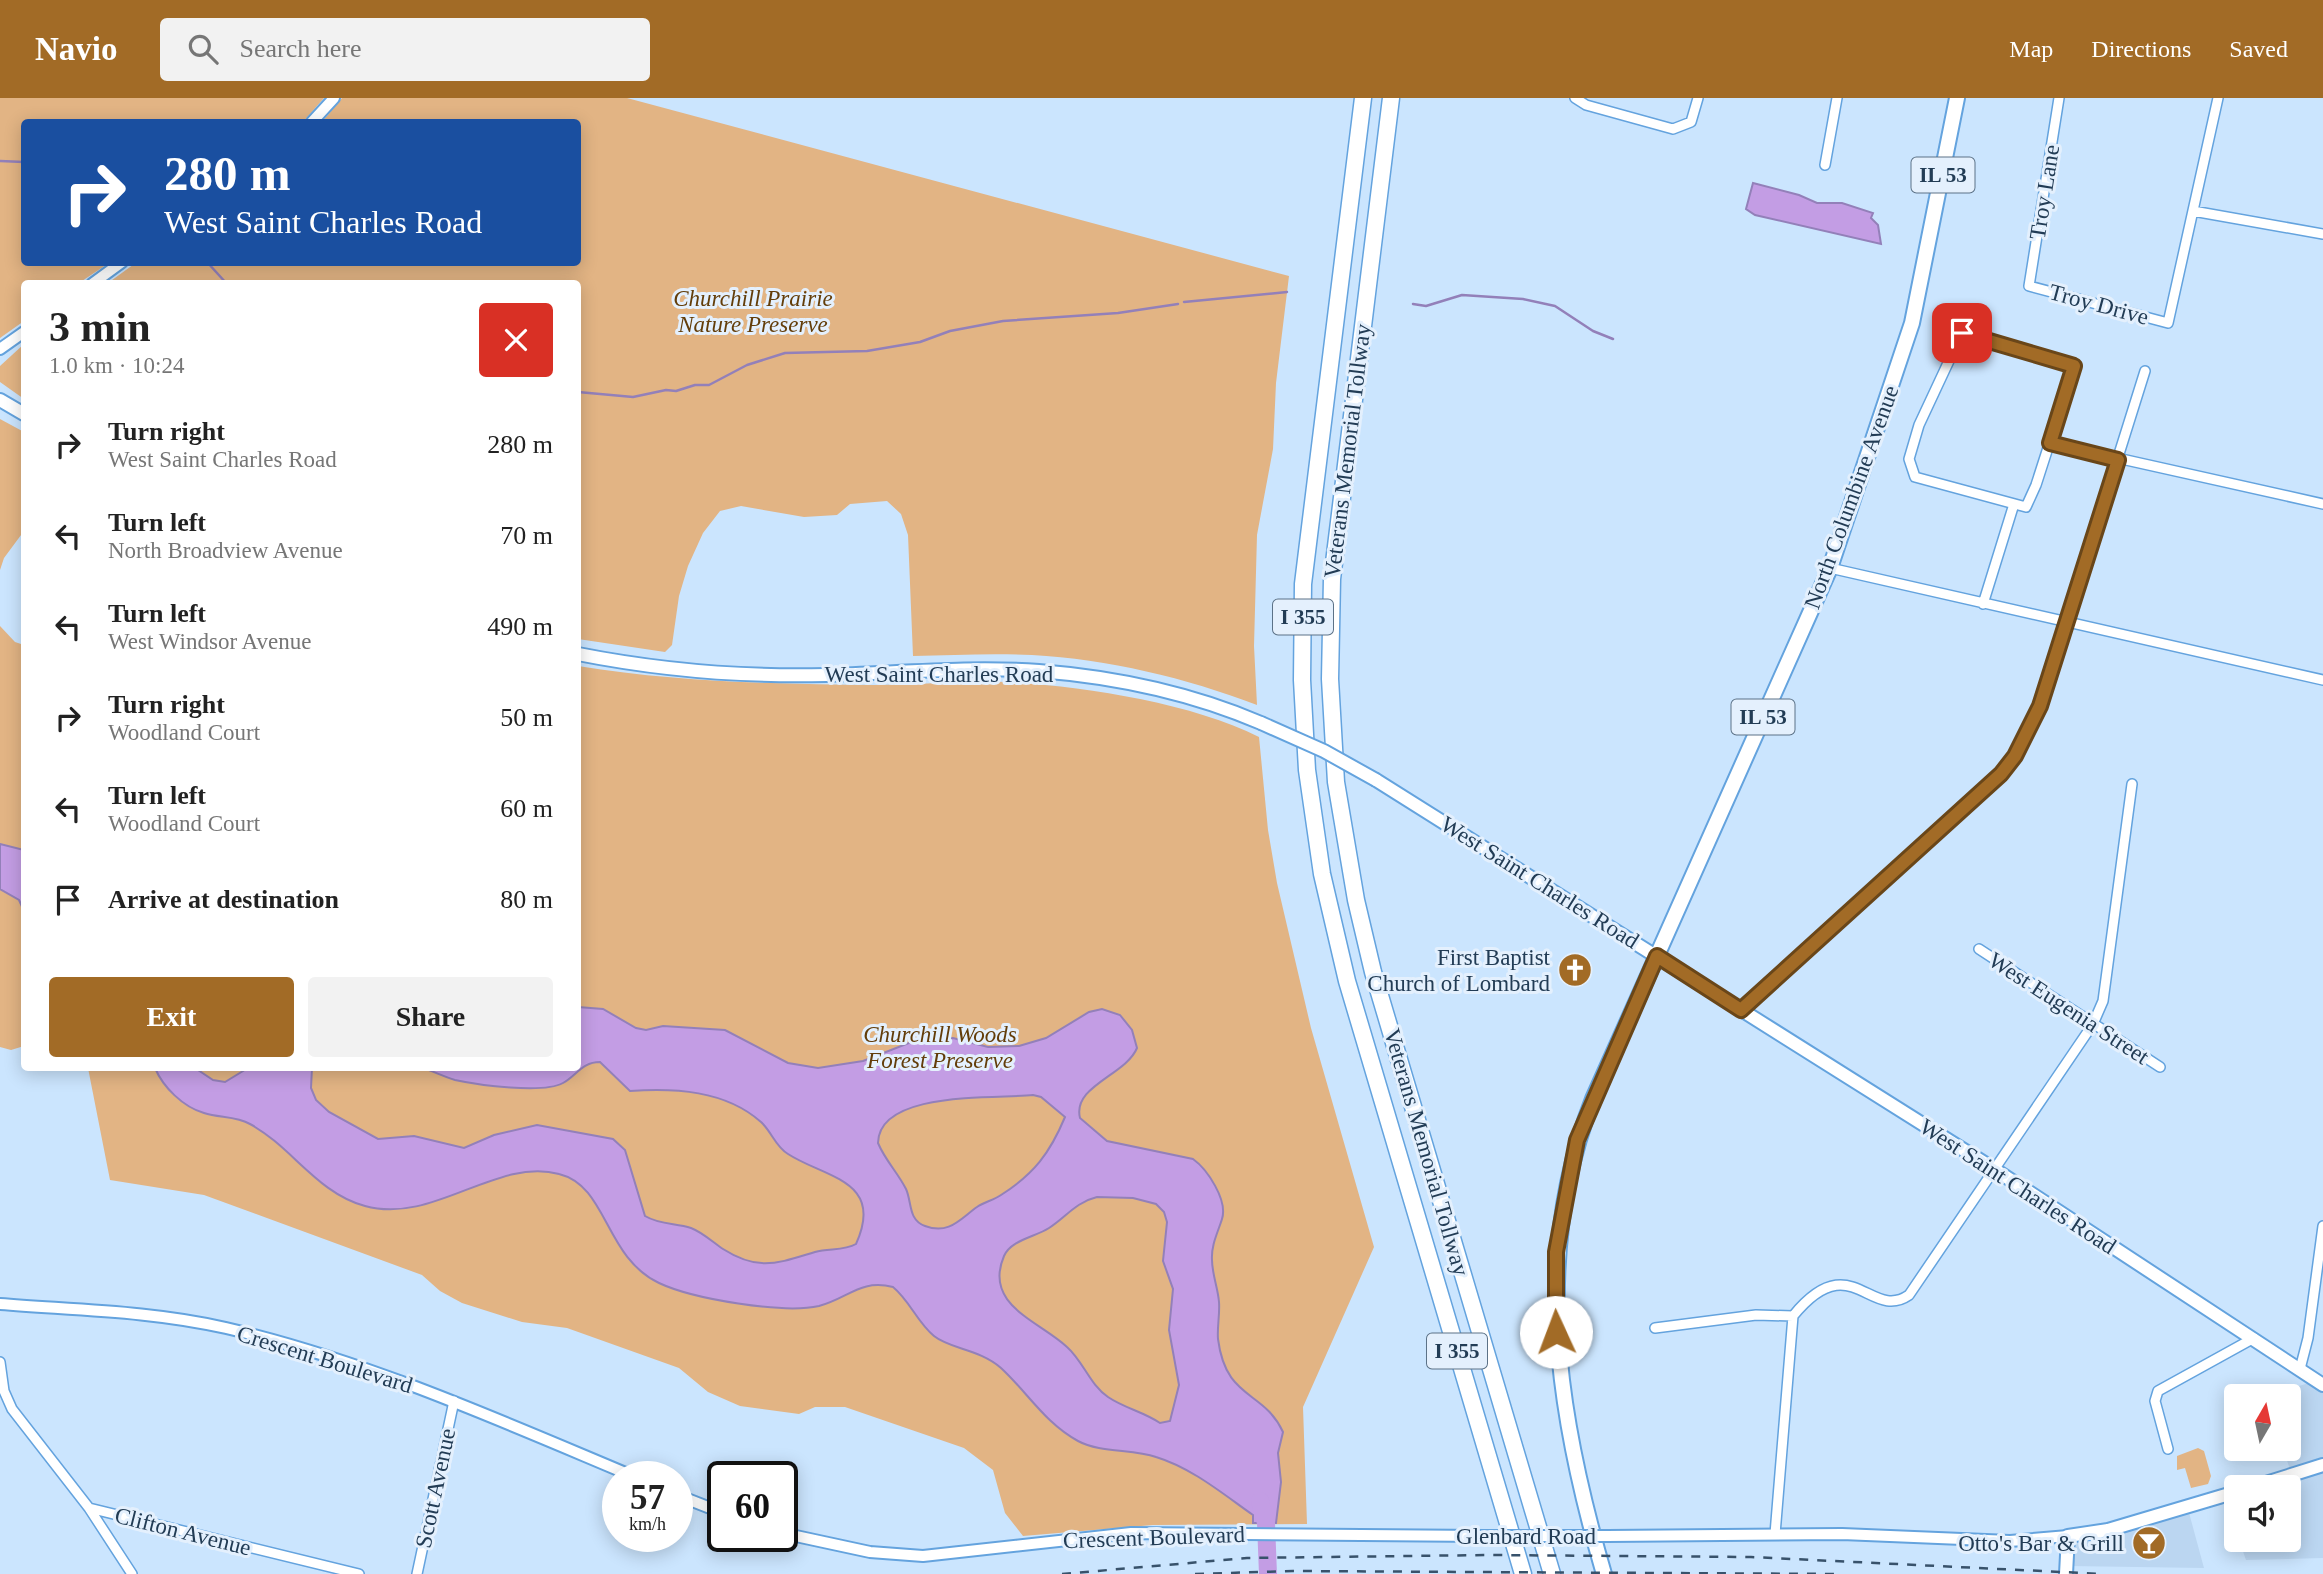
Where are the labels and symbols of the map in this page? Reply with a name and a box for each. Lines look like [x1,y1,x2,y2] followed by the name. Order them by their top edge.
[2025,143,2064,241] street label: Troy Lane
[1912,158,1974,192] road number: IL 53
[2046,279,2151,330] street label: Troy Drive
[673,286,833,337] park label: Churchill Prairie Nature Preserve
[1932,303,1992,363] pin
[1319,322,1376,580] street label: Veterans Memorial Tollway
[1799,382,1904,612] street label: North Columbine Avenue
[1273,600,1333,634] road number: I 355
[825,662,1054,687] street label: West Saint Charles Road
[1732,700,1795,734] road number: IL 53
[1436,811,1644,954] street label: West Saint Charles Road
[1367,945,1551,996] place label: First Baptist Church of Lombard
[1984,947,2154,1070] street label: West Eugenia Street
[1556,951,1594,989] church icon: First Baptist Church of Lombard
[863,1022,1017,1073] park label: Churchill Woods Forest Preserve
[1379,1026,1474,1279] street label: Veterans Memorial Tollway
[1915,1114,2121,1259] street label: West Saint Charles Road
[1519,1295,1593,1369] position arrow
[234,1321,416,1398] street label: Crescent Boulevard
[1427,1334,1487,1368] road number: I 355
[2224,1384,2301,1461] north arrow
[411,1426,460,1550] street label: Scott Avenue
[707,1461,798,1552] speed limit sign: 60
[112,1502,254,1560] street label: Clifton Avenue
[1063,1522,1246,1553] street label: Crescent Boulevard
[1456,1524,1596,1549] street label: Glenbard Road
[2130,1524,2168,1562] bar icon: Otto's Bar & Grill
[1958,1531,2124,1556] place label: Otto's Bar & Grill

